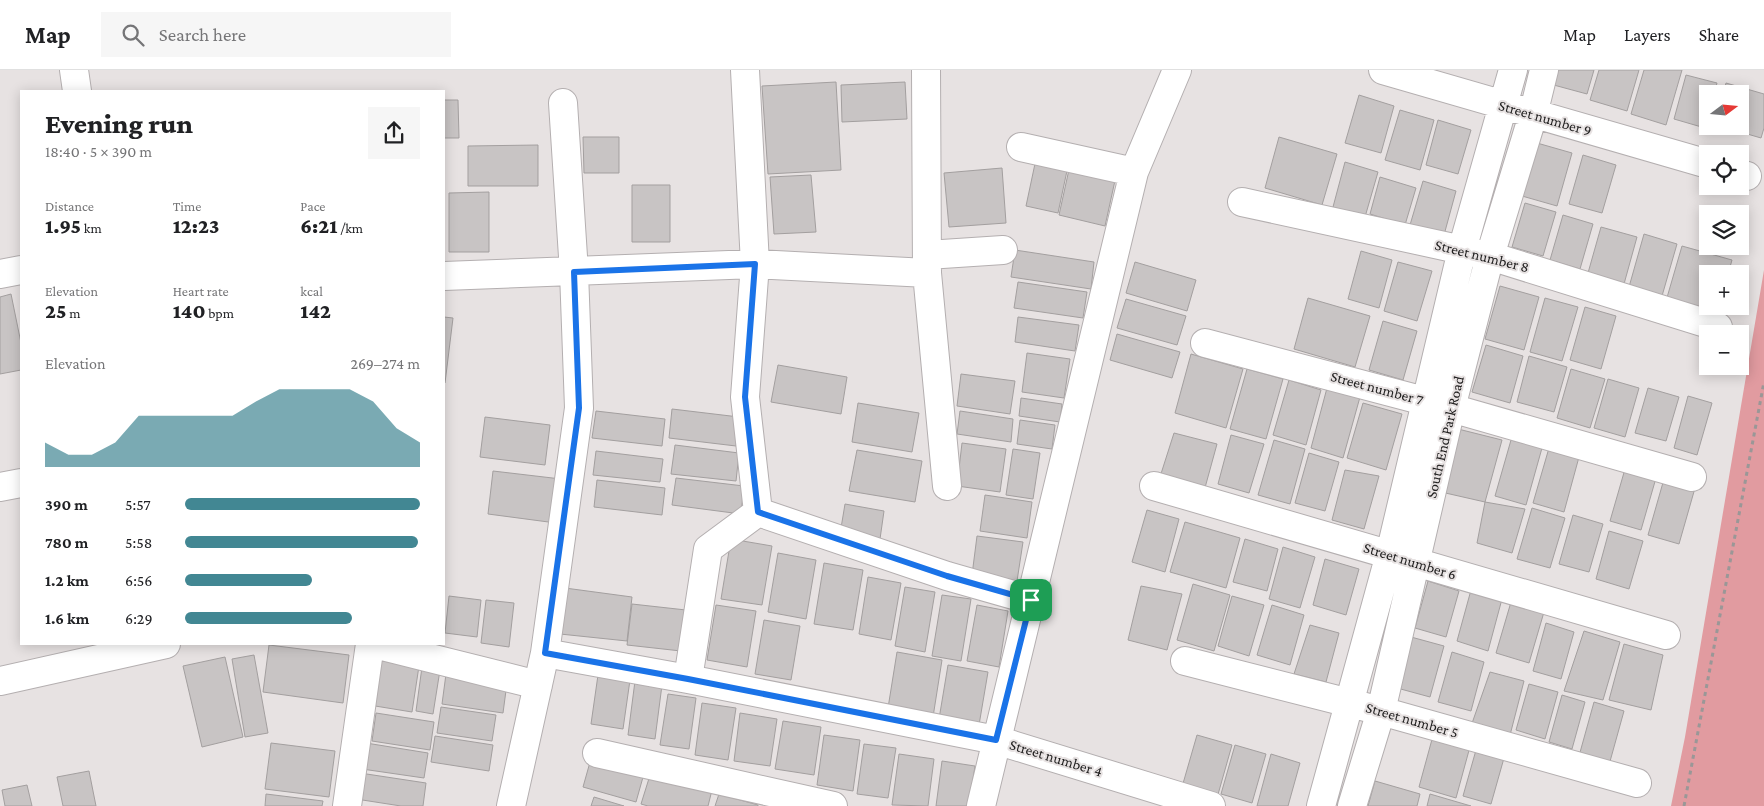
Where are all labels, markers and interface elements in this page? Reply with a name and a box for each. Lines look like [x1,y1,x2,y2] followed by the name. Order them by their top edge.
[101,12,451,57] search box
[25,21,71,48] text: Map
[119,21,147,49] icon: search
[159,24,246,45] text: Search here
[1563,25,1596,45] text: Map
[1624,25,1671,45] text: Layers
[1699,25,1739,45] text: Share
[1699,85,1749,135] north arrow
[1699,85,1749,375] map controls
[1497,97,1593,139] street label: Street number 9
[368,107,420,159] button: share
[45,108,193,139] text: Evening run
[45,143,152,160] text: 18:40 · 5 × 390 m
[1699,145,1749,195] button: locate
[45,198,94,214] text: Distance
[173,198,201,214] text: Time
[300,198,326,214] text: Pace
[1699,205,1749,255] button: layers
[45,214,81,238] text: 1.95
[173,214,220,238] text: 12:23
[300,214,338,238] text: 6:21
[81,220,102,236] text: km
[338,220,363,236] text: /km
[1433,237,1531,275] street label: Street number 8
[1699,265,1749,315] button: +
[45,283,98,299] text: Elevation
[173,283,229,299] text: Heart rate
[300,283,323,299] text: kcal
[45,299,67,323] text: 25
[173,299,206,323] text: 140
[300,299,331,323] text: 142
[67,305,80,321] text: m
[206,305,234,321] text: bpm
[1699,325,1749,375] button: −
[45,355,106,372] text: Elevation
[350,355,420,372] text: 269–274 m
[1329,368,1425,408] street label: Street number 7
[1423,374,1467,500] street label: South End Park Road
[45,496,88,513] text: 390 m
[125,496,151,513] text: 5:57
[45,534,88,551] text: 780 m
[125,534,152,551] text: 5:58
[1362,539,1458,583] street label: Street number 6
[45,572,89,589] text: 1.2 km
[125,572,152,589] text: 6:56
[1010,579,1052,621] pin
[1017,586,1045,614] icon: arrive
[45,610,89,627] text: 1.6 km
[125,610,153,627] text: 6:29
[1364,699,1460,741] street label: Street number 5
[1008,736,1104,780] street label: Street number 4

